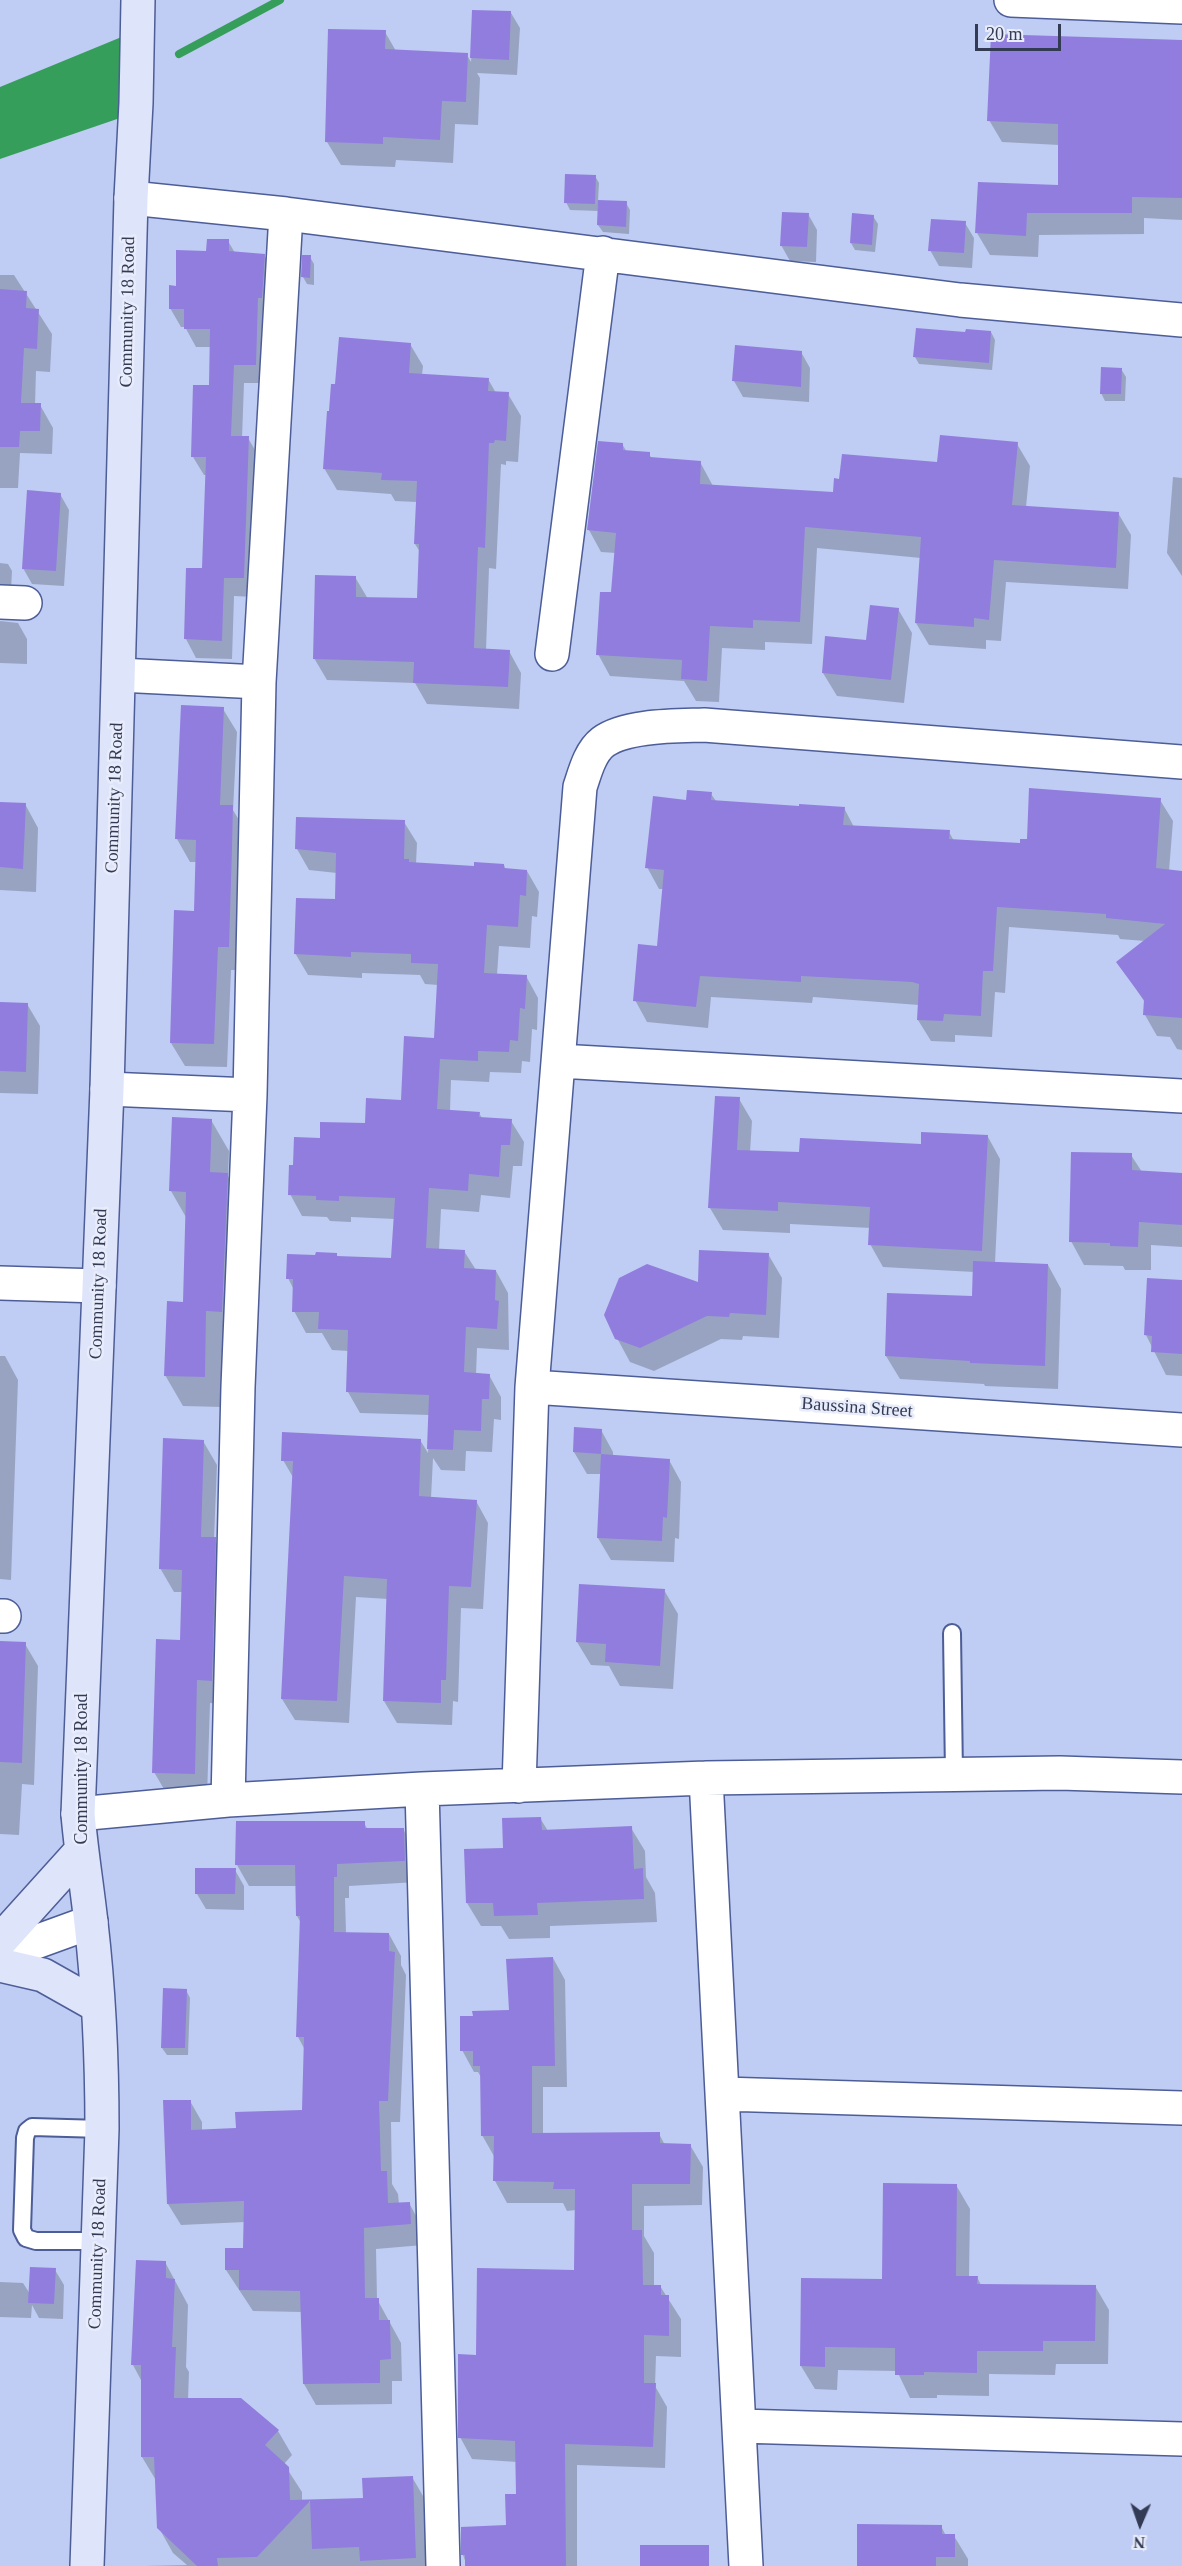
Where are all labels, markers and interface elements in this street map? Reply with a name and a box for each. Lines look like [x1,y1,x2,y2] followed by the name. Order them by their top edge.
[978,12,1064,50] scale bar
[986,24,1023,44] text: 20 m
[116,236,140,388] street label: Community 18 Road
[102,722,128,874] street label: Community 18 Road
[86,1208,112,1360] street label: Community 18 Road
[801,1393,913,1423] street label: Baussina Street
[71,1693,93,1845] street label: Community 18 Road
[85,2178,111,2330] street label: Community 18 Road
[1110,2494,1170,2554] north arrow
[1133,2534,1145,2551] text: N

